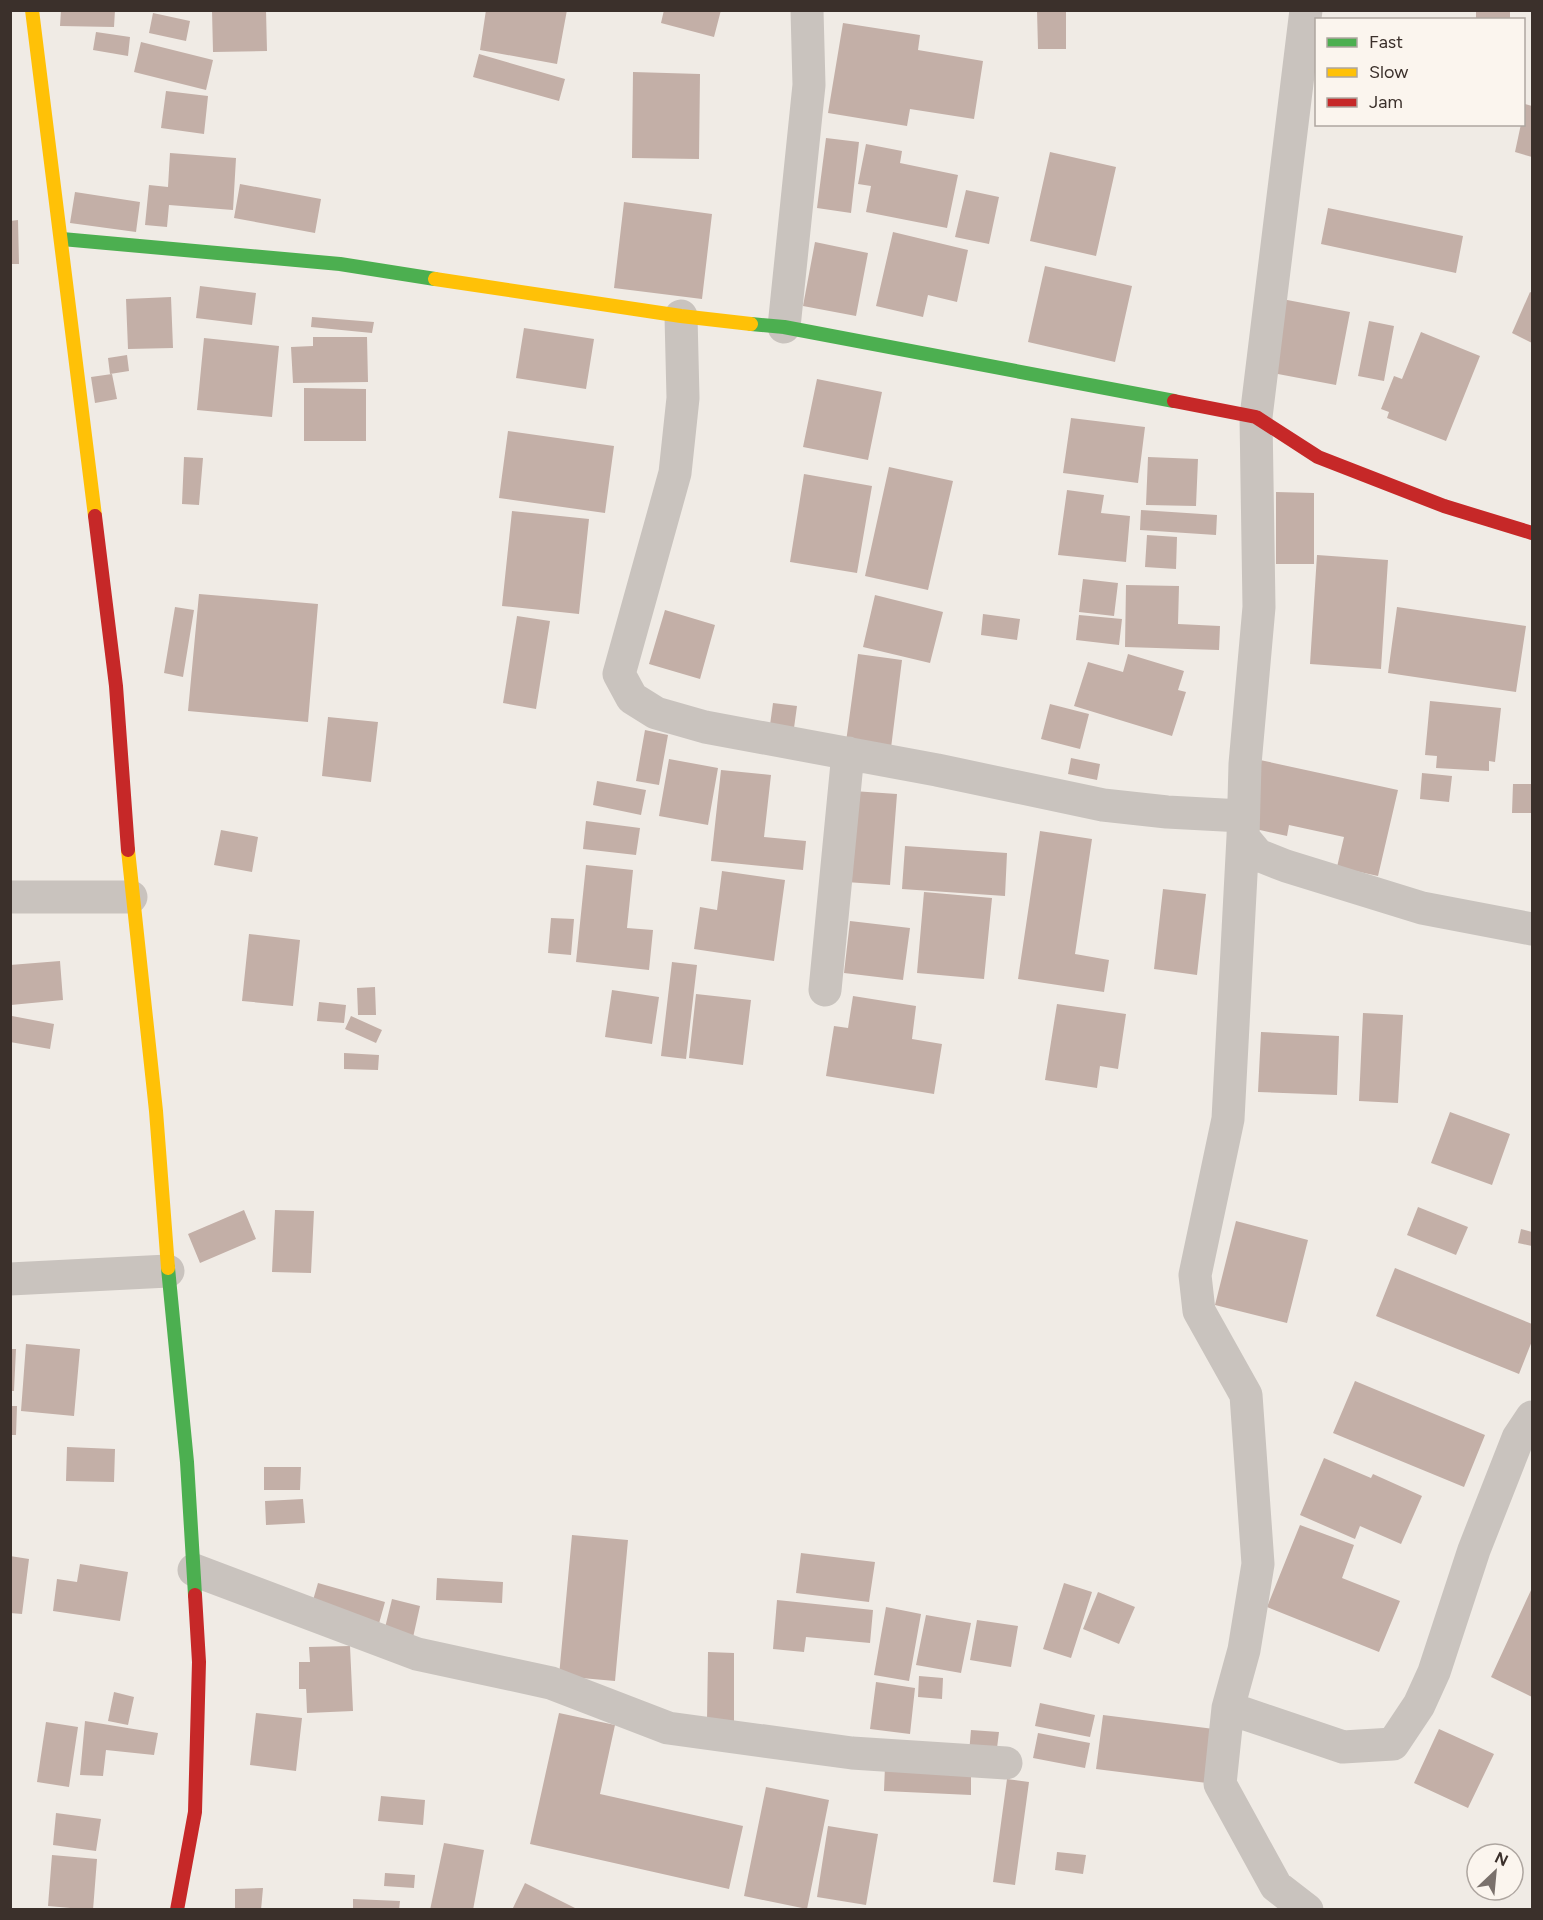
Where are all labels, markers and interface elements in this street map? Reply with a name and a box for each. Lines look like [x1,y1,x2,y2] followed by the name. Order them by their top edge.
[1315,18,1525,126] legend
[1369,31,1403,53] text: Fast
[1369,61,1408,83] text: Slow
[1369,91,1403,113] text: Jam
[1465,1842,1525,1902] north arrow
[1492,1848,1511,1870] text: N

